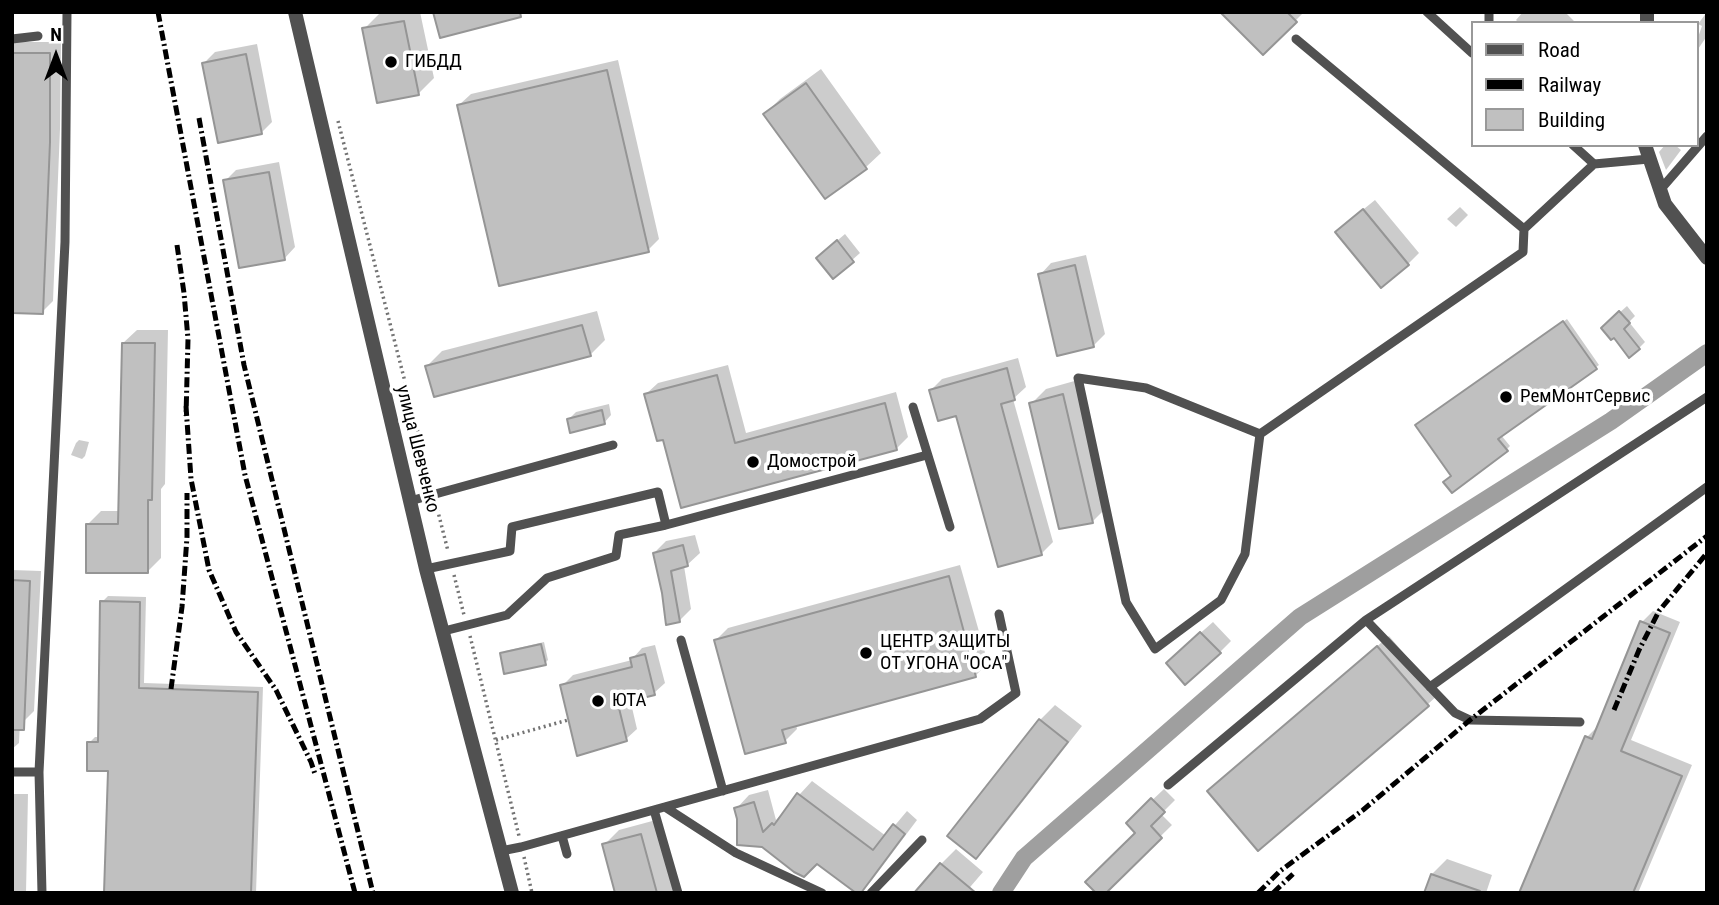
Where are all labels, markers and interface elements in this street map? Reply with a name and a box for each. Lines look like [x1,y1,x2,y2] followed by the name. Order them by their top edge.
[21,21,91,91] north arrow
[1470,21,1698,147] legend
[50,23,62,46] text: N
[1538,38,1580,62] text: Road
[405,51,462,73] place label: ГИБДД
[383,54,399,70] marker: ГИБДД
[1538,73,1601,97] text: Railway
[1538,108,1605,132] text: Building
[390,383,444,515] street label: улица Шевченко
[1520,386,1650,408] place label: РемМонтСервис
[1498,389,1514,405] marker: РемМонтСервис
[767,451,856,473] place label: Домострой
[745,454,761,470] marker: Домострой
[880,631,1010,675] place label: ЦЕНТР ЗАЩИТЫ ОТ УГОНА "ОСА"
[858,645,874,661] marker: ЦЕНТР ЗАЩИТЫ ОТ УГОНА "ОСА"
[612,690,646,712] place label: ЮТА
[590,693,606,709] marker: ЮТА

